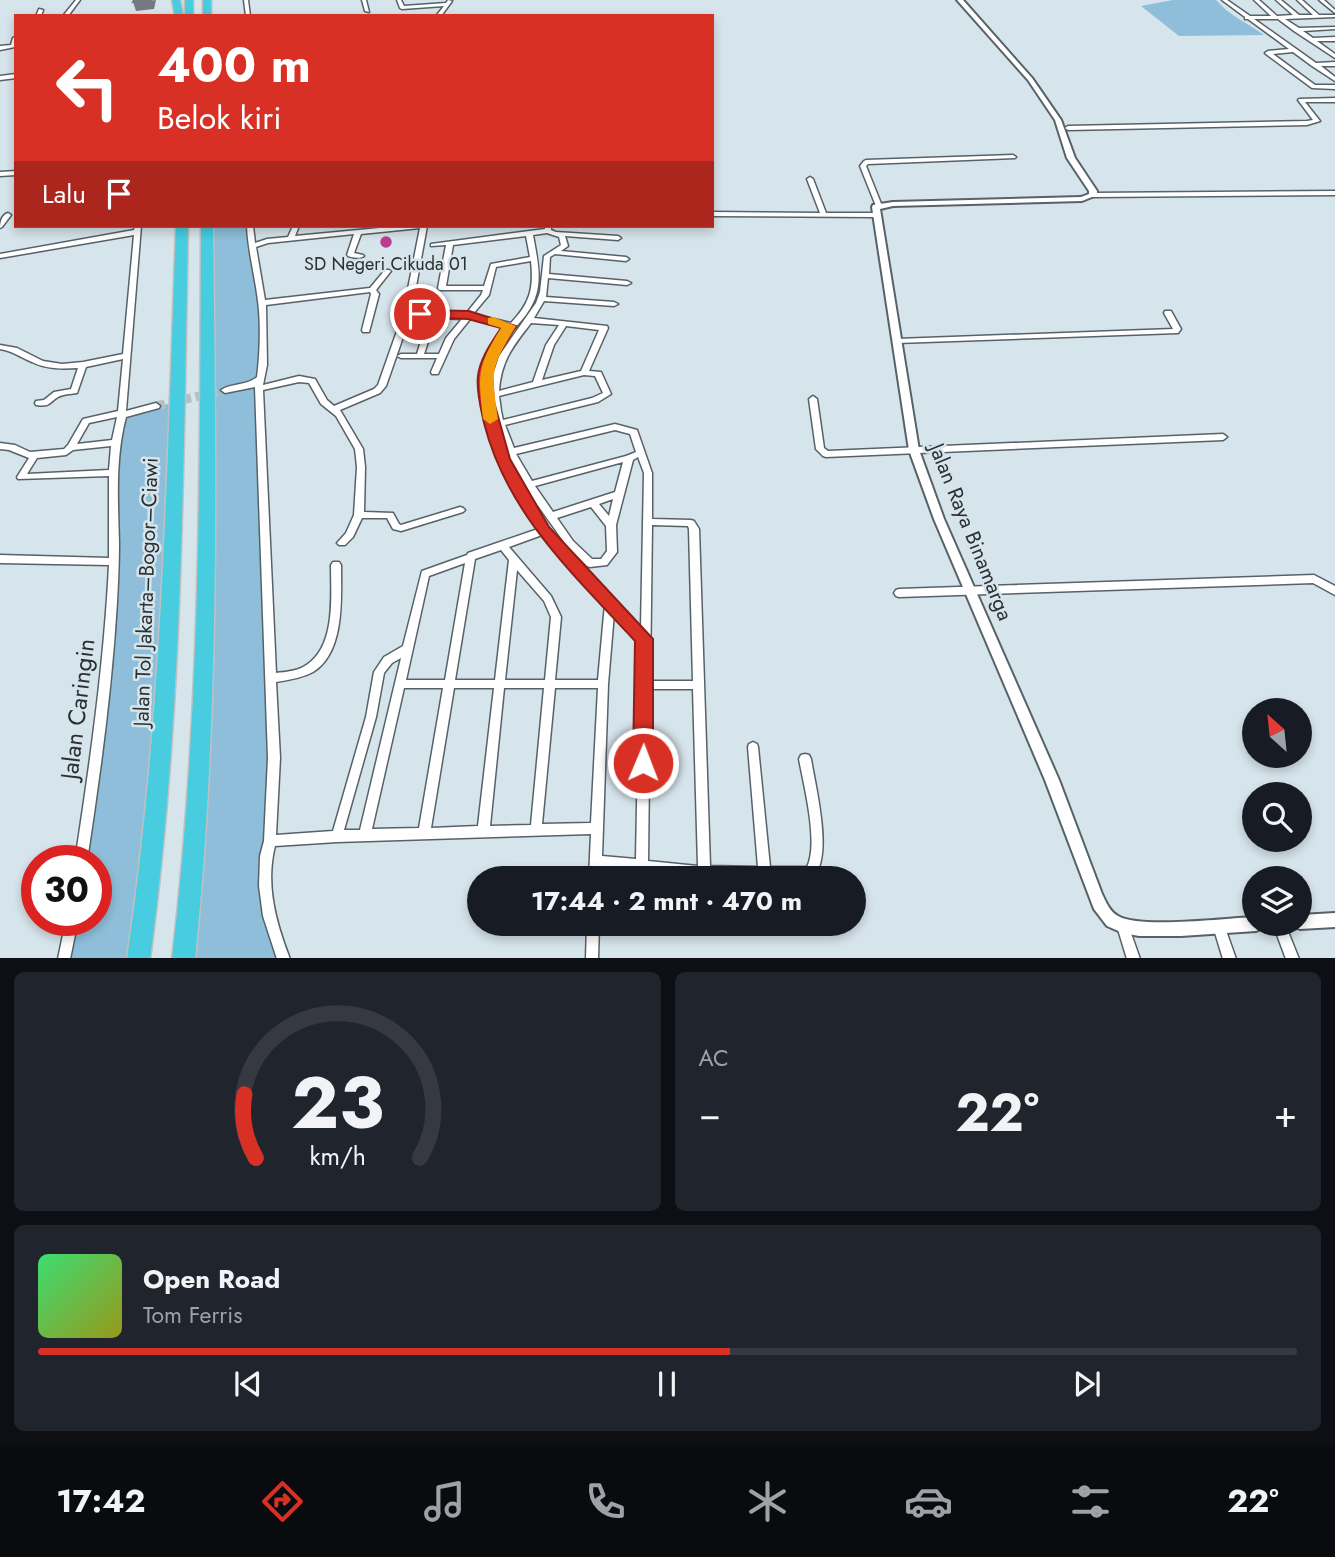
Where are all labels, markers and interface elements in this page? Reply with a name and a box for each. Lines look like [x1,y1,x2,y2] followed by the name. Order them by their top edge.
[157,30,311,100] text: 400 m
[42,42,133,133] icon: left
[157,95,282,141] text: Belok kiri
[42,175,86,213] text: Lalu
[100,175,138,213] icon: arrive
[378,234,394,250] marker: SD Negeri Cikuda 01
[304,251,468,277] place label: SD Negeri Cikuda 01
[390,284,450,344] pin
[401,295,439,333] icon: arrive
[921,436,1020,625] street label: Jalan Raya Binamarga
[126,457,166,730] street label: Jalan Tol Jakarta–Bogor–Ciawi
[51,636,104,784] street label: Jalan Caringin
[1242,698,1312,768] north arrow
[1242,698,1312,936] map controls
[606,726,680,800] position arrow
[1242,782,1312,852] button: search
[21,845,112,936] speed limit sign: 30
[1242,866,1312,936] button: layers
[531,882,802,920] text: 17:44 · 2 mnt · 470 m
[699,1041,729,1075] text: AC
[291,1050,384,1155] text: 23
[955,1075,1039,1151] text: 22°
[699,1086,721,1141] text: −
[1274,1086,1297,1141] text: +
[309,1137,366,1173] text: km/h
[143,1260,280,1298] text: Open Road
[143,1298,242,1332] text: Tom Ferris
[229,1365,267,1403] icon: previous
[648,1365,686,1403] icon: pause
[1068,1365,1106,1403] icon: next
[258,1477,307,1526] icon: directions
[420,1477,469,1526] icon: music
[581,1477,630,1526] icon: phone
[743,1477,792,1526] icon: climate
[904,1477,953,1526] icon: car
[1066,1477,1115,1526] icon: filters
[56,1478,145,1524] text: 17:42
[1227,1478,1279,1524] text: 22°

